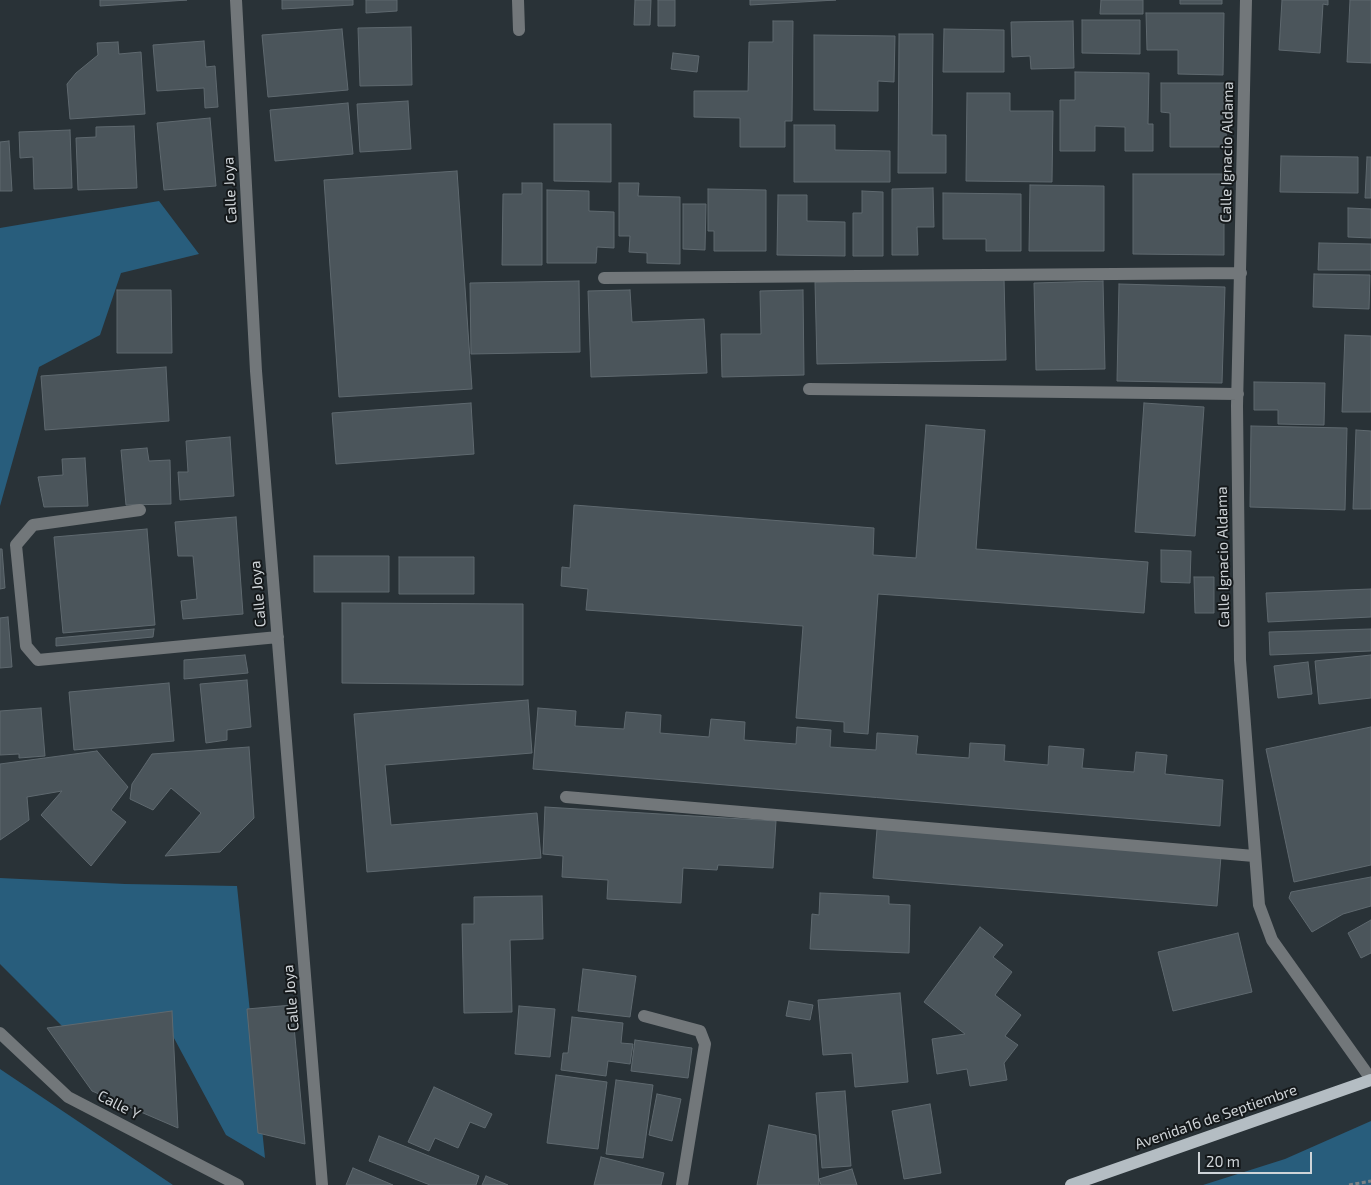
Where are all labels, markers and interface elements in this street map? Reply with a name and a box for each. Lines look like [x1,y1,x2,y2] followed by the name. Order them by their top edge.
[1217,81,1237,223] street label: Calle Ignacio Aldama
[219,156,241,224] street label: Calle Joya
[1213,486,1233,628] street label: Calle Ignacio Aldama
[246,560,270,628] street label: Calle Joya
[279,964,303,1032] street label: Calle Joya
[1133,1081,1299,1153] street label: Avenida16 de Septiembre
[95,1087,143,1123] street label: Calle Y
[1201,1142,1315,1174] scale bar
[1206,1152,1240,1170] text: 20 m

